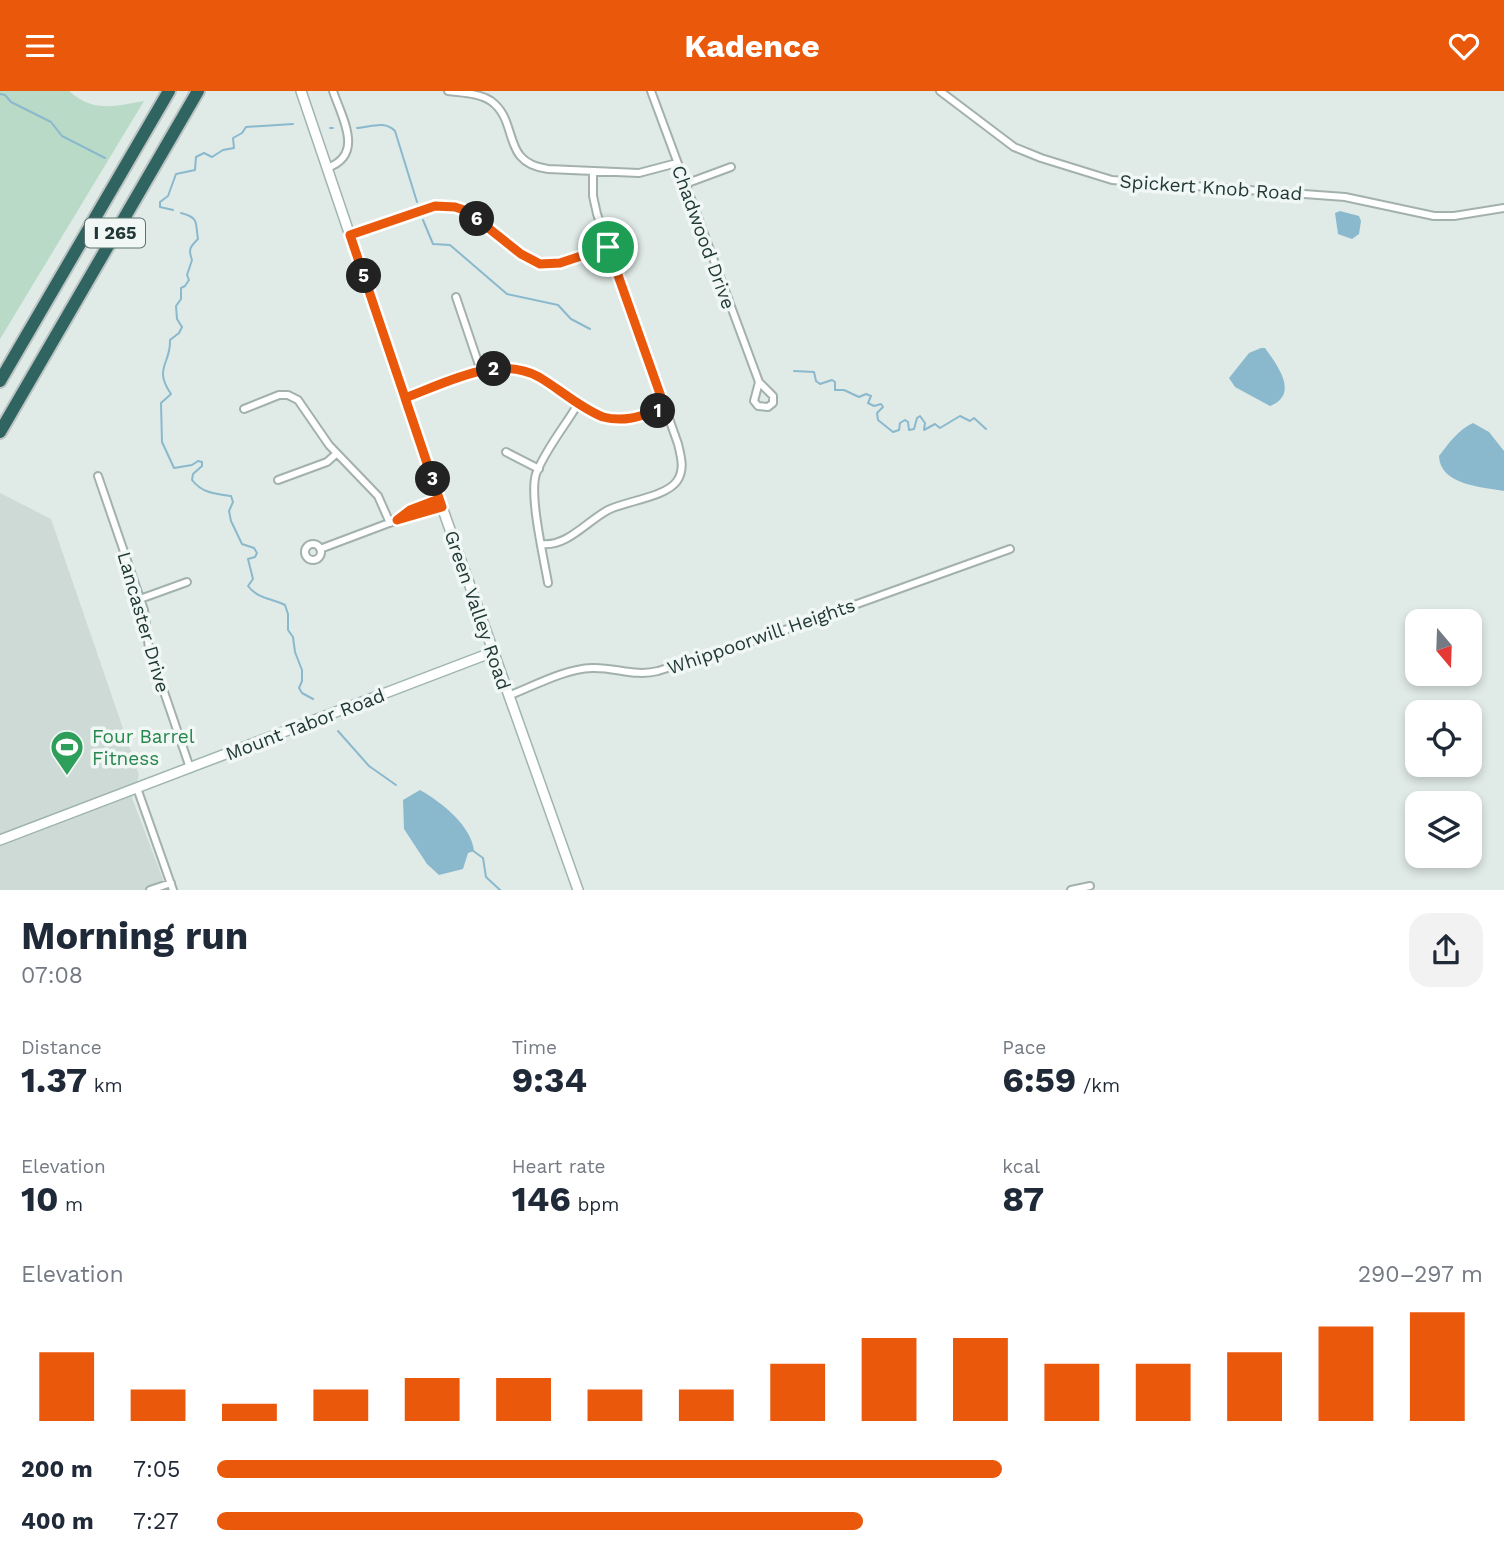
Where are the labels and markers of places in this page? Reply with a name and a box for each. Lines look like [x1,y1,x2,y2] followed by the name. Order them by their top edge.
[460,201,494,237] pin: 6
[578,217,638,277] pin
[346,259,382,293] pin: 5
[476,351,512,387] pin: 2
[640,393,676,429] pin: 1
[416,461,450,497] pin: 3
[92,725,195,770] place label: Four Barrel Fitness
[48,728,86,777] sports icon: Four Barrel Fitness

